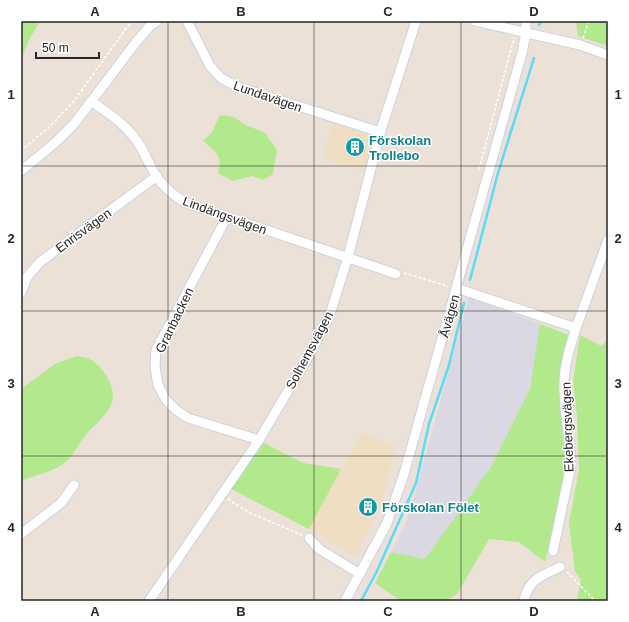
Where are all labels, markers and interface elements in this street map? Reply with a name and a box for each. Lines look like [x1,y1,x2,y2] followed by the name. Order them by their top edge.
[90,4,100,19] text: A
[236,4,246,19] text: B
[383,4,393,19] text: C
[529,4,539,19] text: D
[36,34,99,60] scale bar
[42,41,69,55] text: 50 m
[232,78,304,115] street label: Lundavägen
[7,87,15,102] text: 1
[614,87,622,102] text: 1
[369,133,431,163] place label: Förskolan Trollebo
[344,136,366,158] building icon: Förskolan Trollebo
[181,193,269,238] street label: Lindängsvägen
[53,205,114,256] street label: Enrisvägen
[7,231,15,246] text: 2
[614,231,622,246] text: 2
[152,285,197,355] street label: Granbacken
[437,293,462,339] street label: Åvägen
[283,309,336,392] street label: Solhemsvägen
[7,376,15,391] text: 3
[614,376,622,391] text: 3
[558,382,577,472] street label: Ekebergsvägen
[357,496,379,518] building icon: Förskolan Fölet
[382,500,479,515] place label: Förskolan Fölet
[7,520,15,535] text: 4
[614,520,622,535] text: 4
[90,604,100,619] text: A
[236,604,246,619] text: B
[383,604,393,619] text: C
[529,604,539,619] text: D

